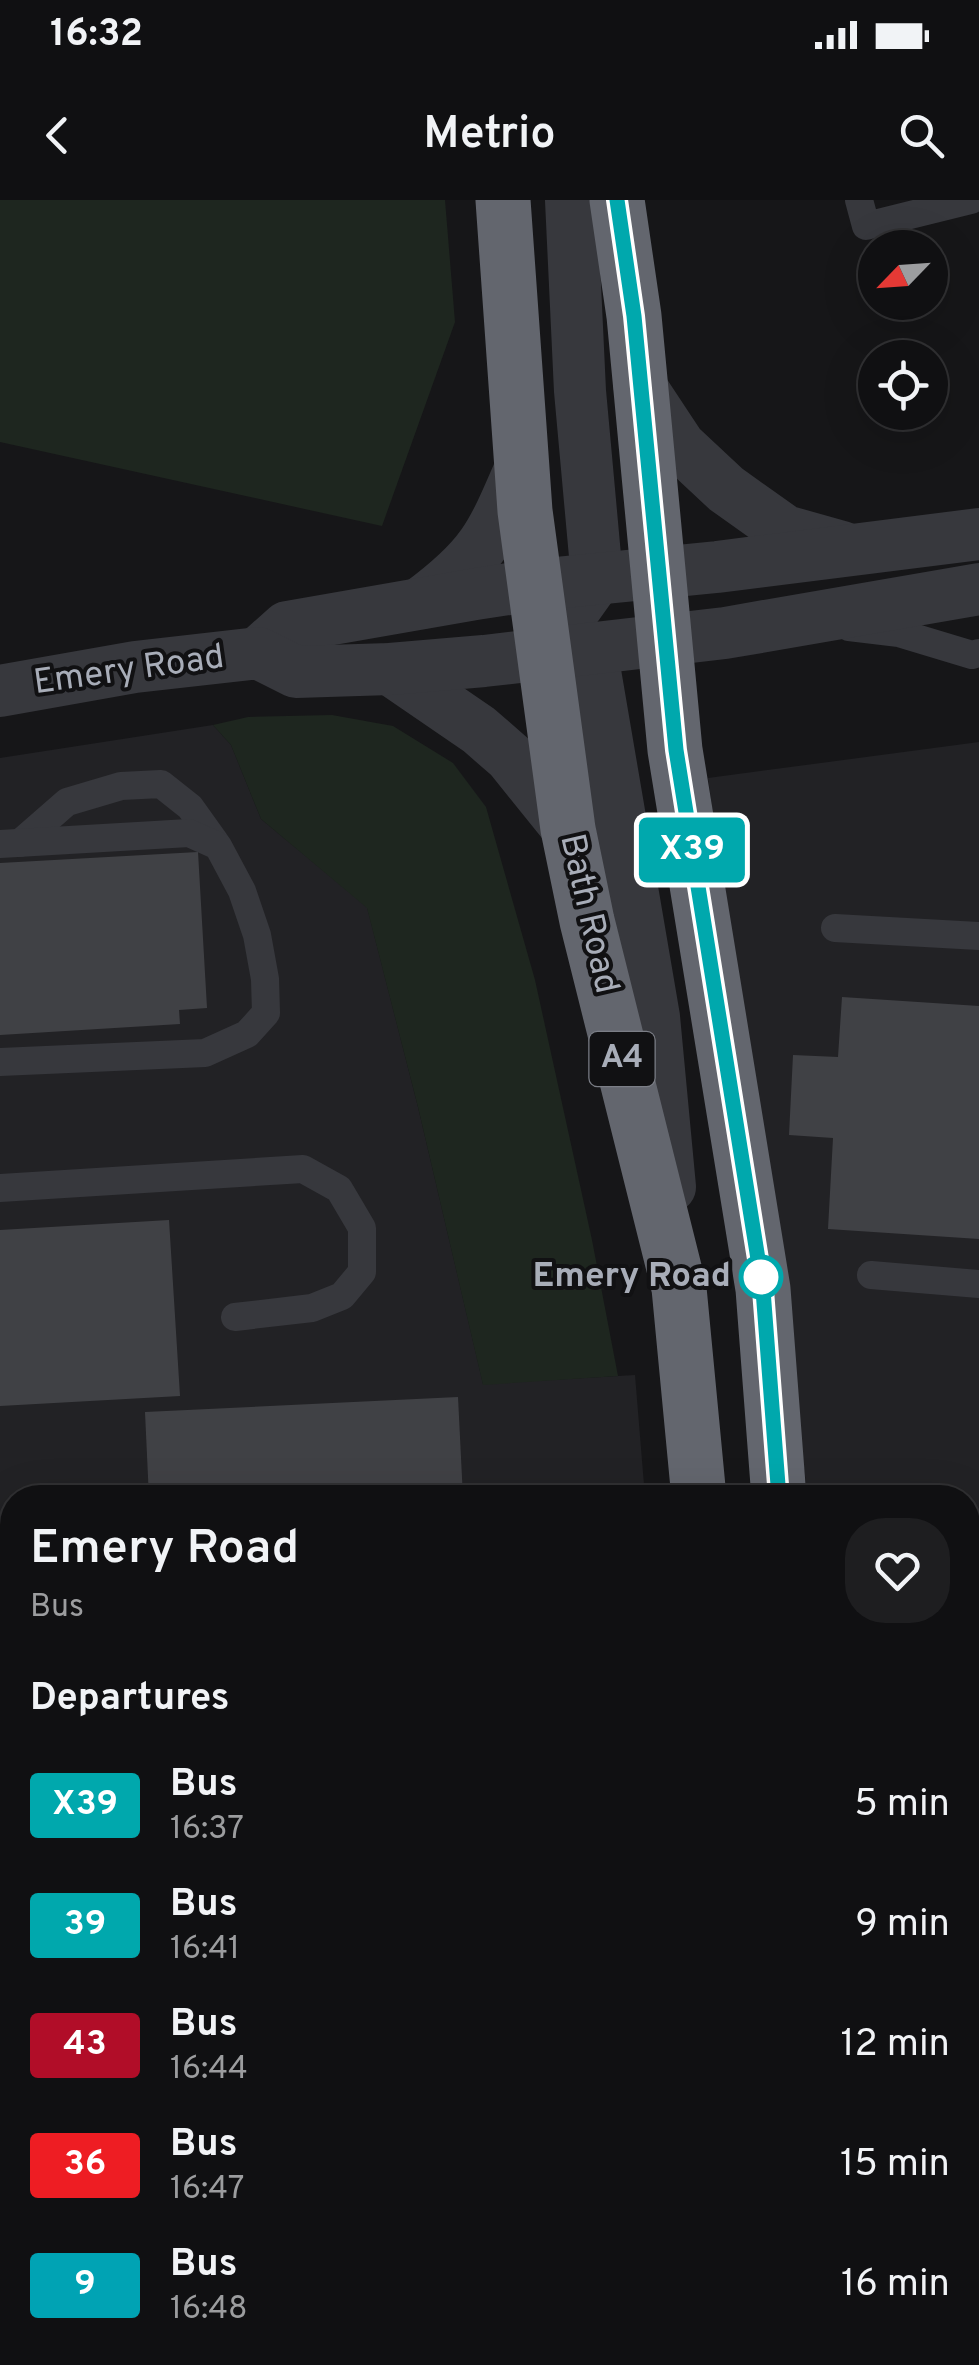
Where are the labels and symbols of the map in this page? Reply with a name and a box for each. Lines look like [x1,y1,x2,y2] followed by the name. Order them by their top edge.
[858,230,948,320] north arrow
[31,636,227,706] street label: Emery Road
[634,818,750,882] line badge: X39
[548,830,628,998] street label: Bath Road
[590,1032,654,1086] road number: A4
[533,1255,731,1299] place label: Emery Road
[740,1256,782,1298] marker: Emery Road

